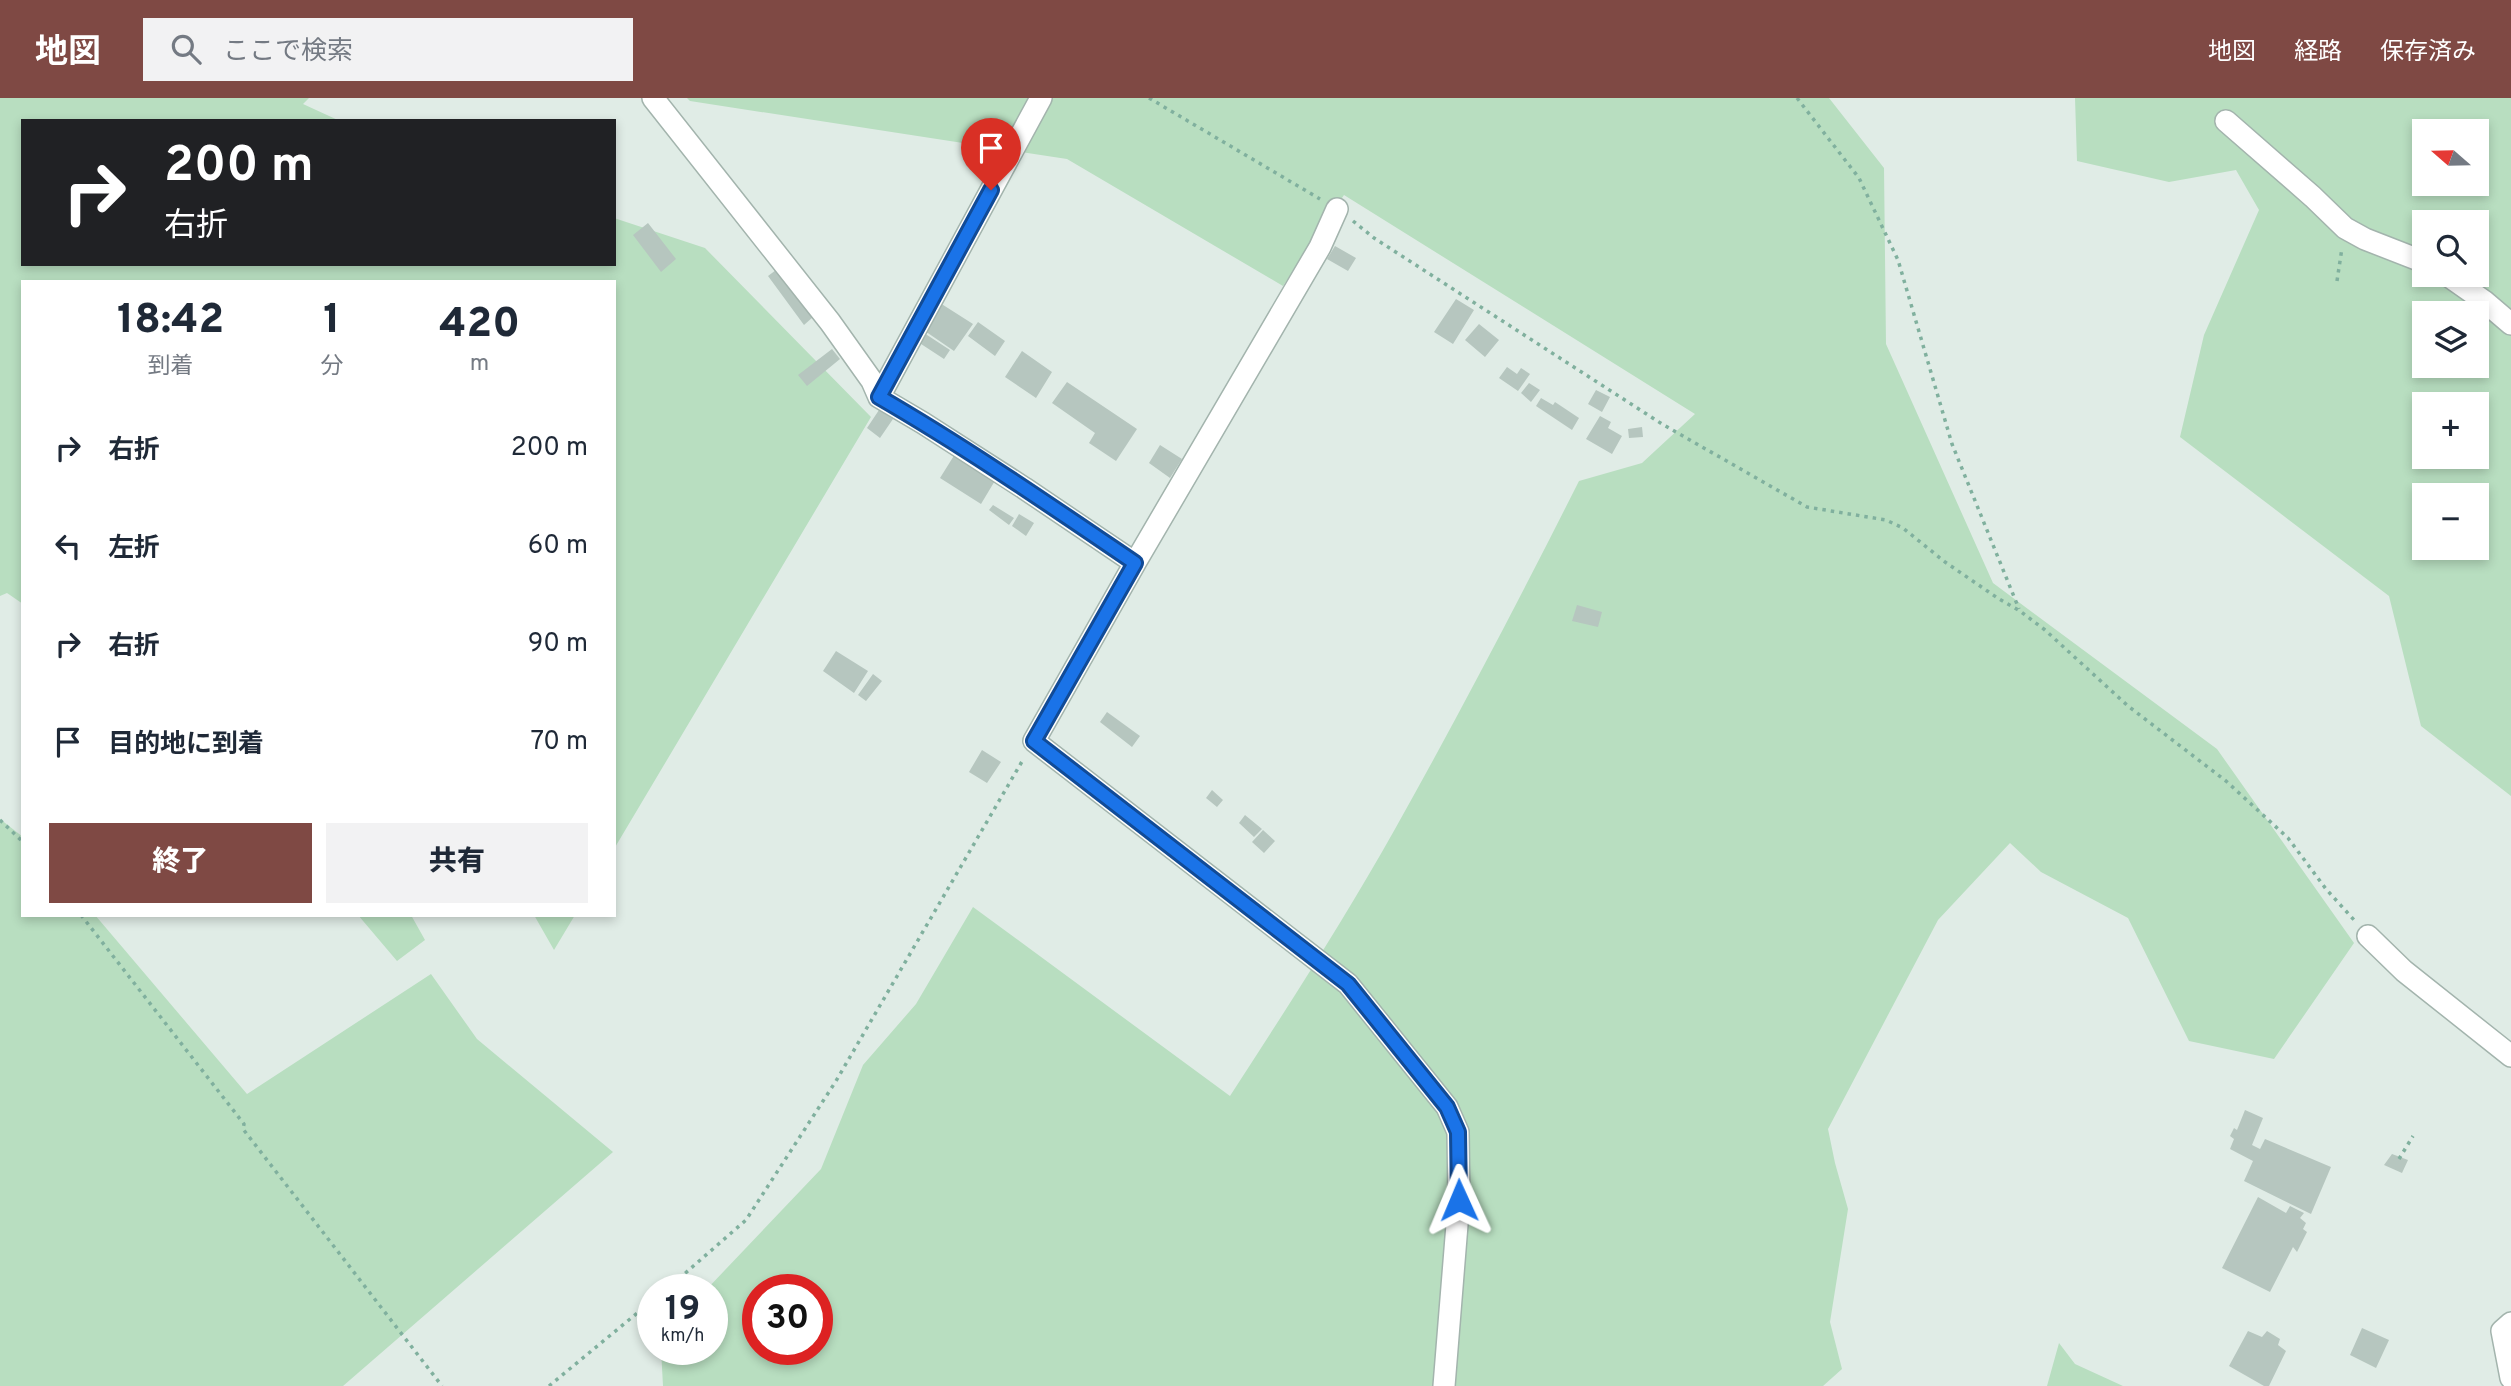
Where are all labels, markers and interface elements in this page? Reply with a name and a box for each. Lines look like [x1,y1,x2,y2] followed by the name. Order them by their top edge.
[143,18,633,81] search box
[167,30,205,68] icon: search
[35,33,101,75] text: 地図
[223,36,353,69] text: ここで検索
[2208,38,2256,68] text: 地図
[2294,38,2342,68] text: 経路
[2380,38,2476,68] text: 保存済み
[961,118,1021,190] pin
[2412,119,2488,196] north arrow
[2412,119,2489,560] map controls
[972,129,1010,167] icon: arrive
[164,137,314,199] text: 200 m
[49,147,140,238] icon: right
[164,207,228,247] text: 右折
[2412,210,2489,287] button: search
[117,295,224,348] text: 18:42
[323,295,340,348] text: 1
[439,299,520,352] text: 420
[2412,301,2489,378] button: layers
[470,350,489,379] text: m
[148,353,194,382] text: 到着
[320,353,343,382] text: 分
[2412,392,2489,469] button: +
[49,429,87,467] icon: right
[511,432,588,465] text: 200 m
[108,435,160,468] text: 右折
[2412,483,2489,560] button: −
[49,527,87,565] icon: left
[528,530,588,563] text: 60 m
[108,533,160,566] text: 左折
[49,625,87,663] icon: right
[528,628,588,661] text: 90 m
[108,631,160,664] text: 右折
[49,723,87,761] icon: arrive
[530,726,588,759] text: 70 m
[108,729,264,762] text: 目的地に到着
[49,823,312,903] button: 終了
[326,823,588,903] button: 共有
[1422,1163,1496,1237] position arrow
[742,1274,833,1365] speed limit sign: 30
[665,1288,700,1332] text: 19
[661,1325,704,1348] text: km/h

